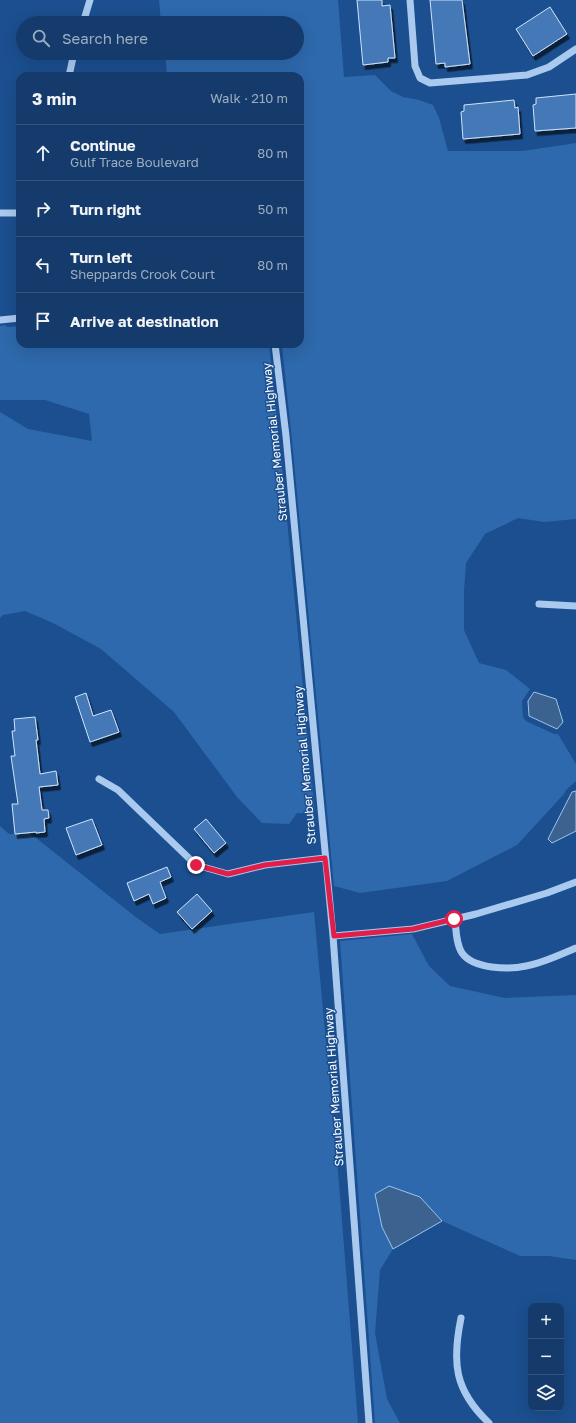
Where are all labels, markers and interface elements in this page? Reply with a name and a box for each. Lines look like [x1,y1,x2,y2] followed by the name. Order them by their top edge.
[16,16,304,60] search box
[30,27,52,49] icon: search
[62,29,148,47] text: Search here
[32,88,76,109] text: 3 min
[210,90,288,106] text: Walk · 210 m
[70,136,136,154] text: Continue
[32,142,54,164] icon: ahead
[257,145,288,161] text: 80 m
[70,154,199,170] text: Gulf Trace Boulevard
[32,198,54,220] icon: right
[70,200,141,218] text: Turn right
[258,201,288,217] text: 50 m
[70,248,132,266] text: Turn left
[32,254,54,276] icon: left
[257,257,288,273] text: 80 m
[70,266,215,282] text: Sheppards Crook Court
[32,310,54,332] icon: arrive
[70,312,219,330] text: Arrive at destination
[259,362,290,522] street label: Strauber Memorial Highway
[290,685,319,845] street label: Strauber Memorial Highway
[187,856,205,874] route end
[445,910,463,928] route start
[320,1007,347,1167] street label: Strauber Memorial Highway
[528,1303,564,1411] map controls
[528,1303,564,1339] button: +
[528,1339,564,1375] button: −
[528,1375,564,1411] button: layers

